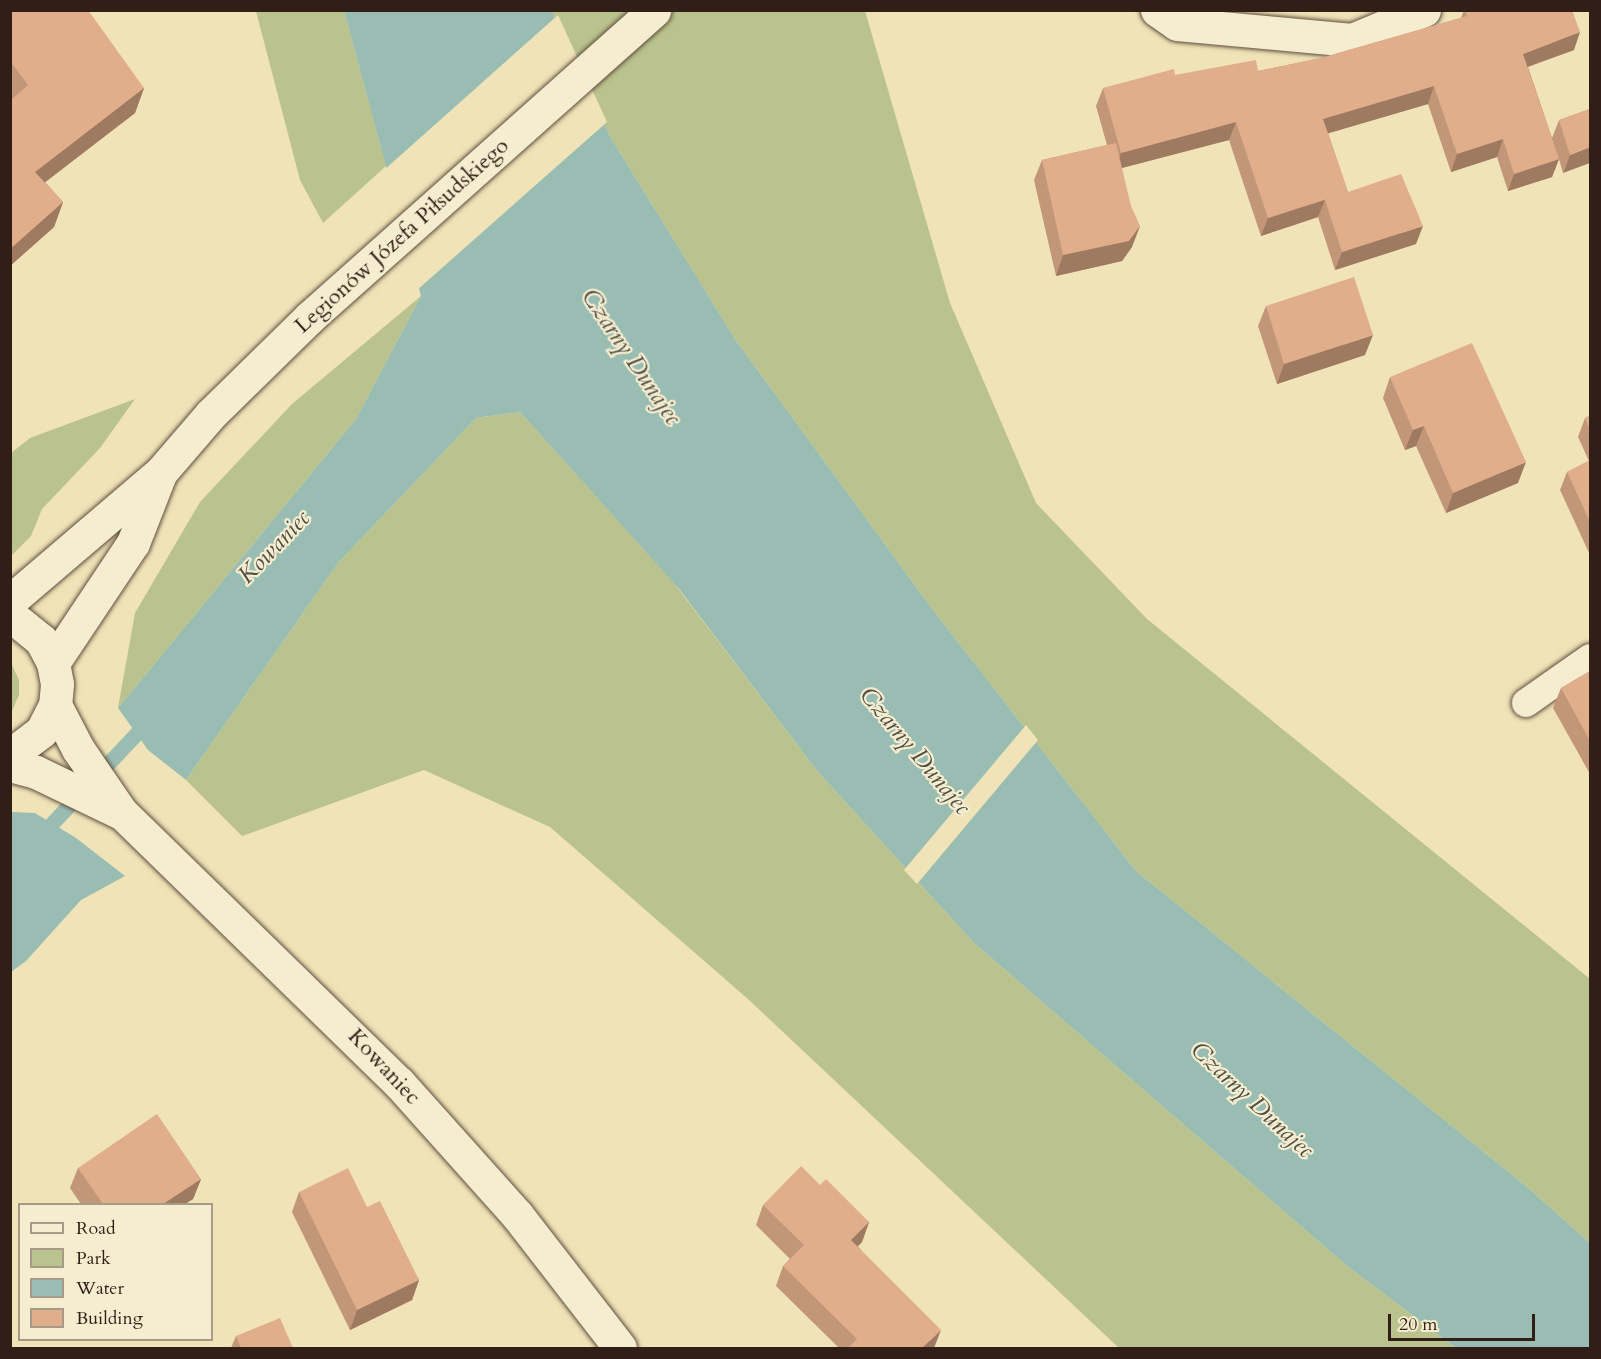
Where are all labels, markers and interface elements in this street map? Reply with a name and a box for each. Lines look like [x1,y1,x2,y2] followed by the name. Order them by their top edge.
[290,133,514,339] street label: Legionów Józefa Piłsudskiego
[575,284,687,430] water label: Czarny Dunajec
[232,504,316,590] water label: Kowaniec
[853,681,977,821] water label: Czarny Dunajec
[342,1024,426,1110] street label: Kowaniec
[1185,1036,1319,1164] water label: Czarny Dunajec
[18,1203,213,1341] legend
[76,1216,116,1241] text: Road
[76,1246,111,1271] text: Park
[76,1276,124,1301] text: Water
[1391,1302,1538,1340] scale bar
[76,1306,143,1331] text: Building
[1399,1312,1438,1337] text: 20 m

